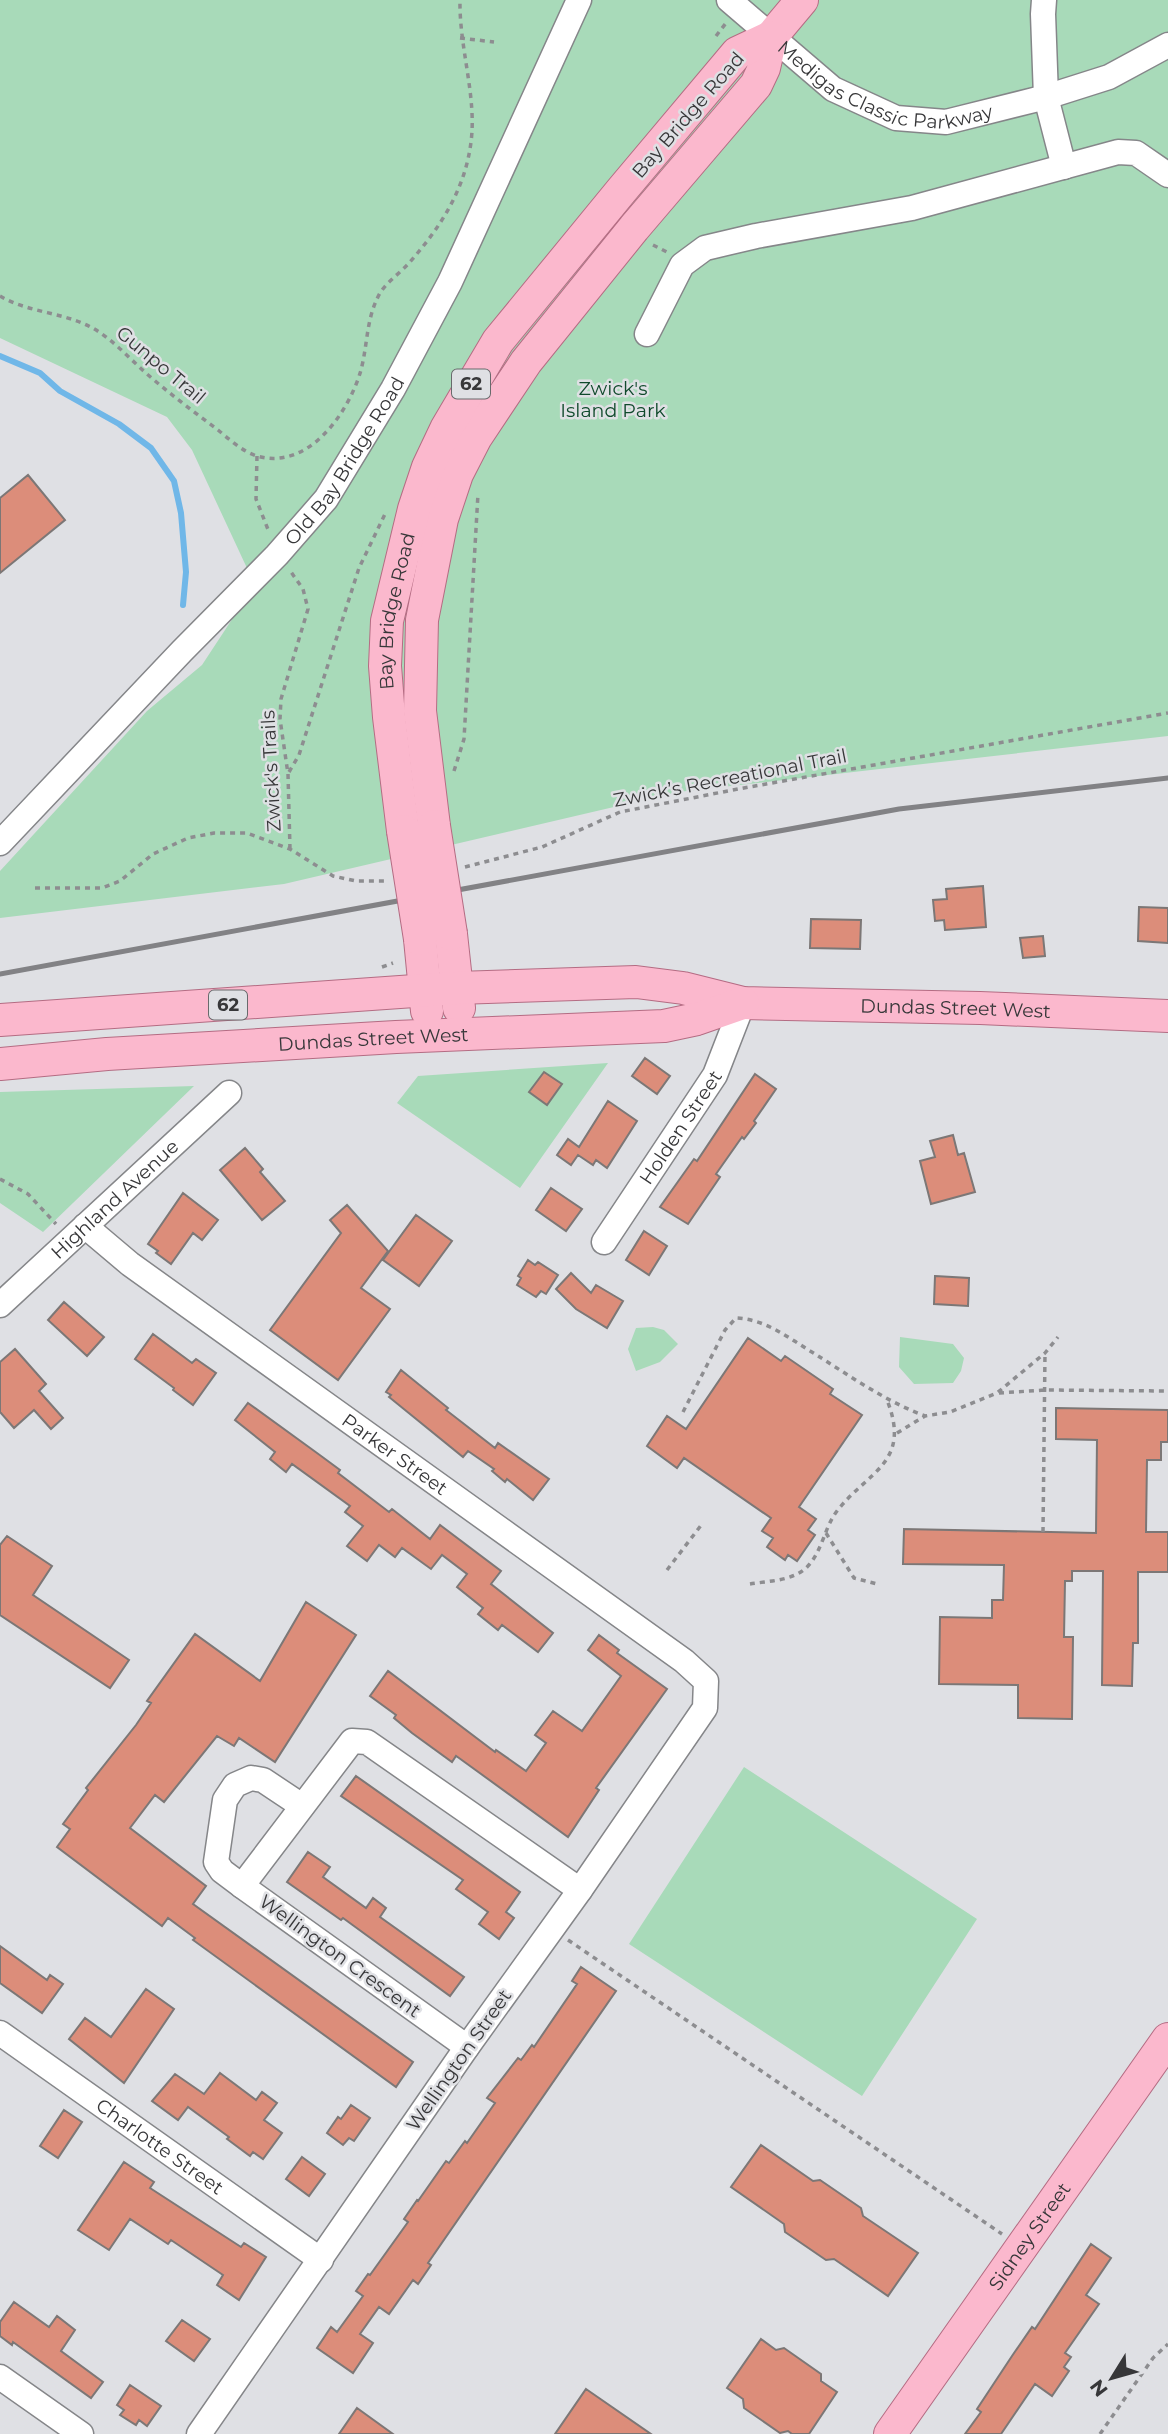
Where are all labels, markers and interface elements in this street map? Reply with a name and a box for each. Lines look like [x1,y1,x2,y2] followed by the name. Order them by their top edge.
[773,36,996,133] street label: Medigas Classic Parkway
[627,47,749,183] street label: Bay Bridge Road
[112,321,210,409] street label: Gunpo Trail
[452,370,490,398] road number: 62
[280,373,409,550] street label: Old Bay Bridge Road
[560,377,666,422] park label: Zwick's Island Park
[373,530,419,691] street label: Bay Bridge Road
[256,709,286,833] street label: Zwick's Trails
[611,744,849,812] street label: Zwick’s Recreational Trail
[209,990,247,1020] road number: 62
[860,994,1052,1023] street label: Dundas Street West
[277,1023,469,1055] street label: Dundas Street West
[634,1065,727,1188] street label: Holden Street
[46,1134,183,1264] street label: Highland Avenue
[338,1408,453,1500] street label: Parker Street
[255,1890,425,2022] street label: Wellington Crescent
[402,1985,517,2135] street label: Wellington Street
[92,2093,228,2199] street label: Charlotte Street
[983,2177,1075,2295] street label: Sidney Street
[1077,2343,1147,2413] north arrow
[1085,2375,1113,2401] text: N

